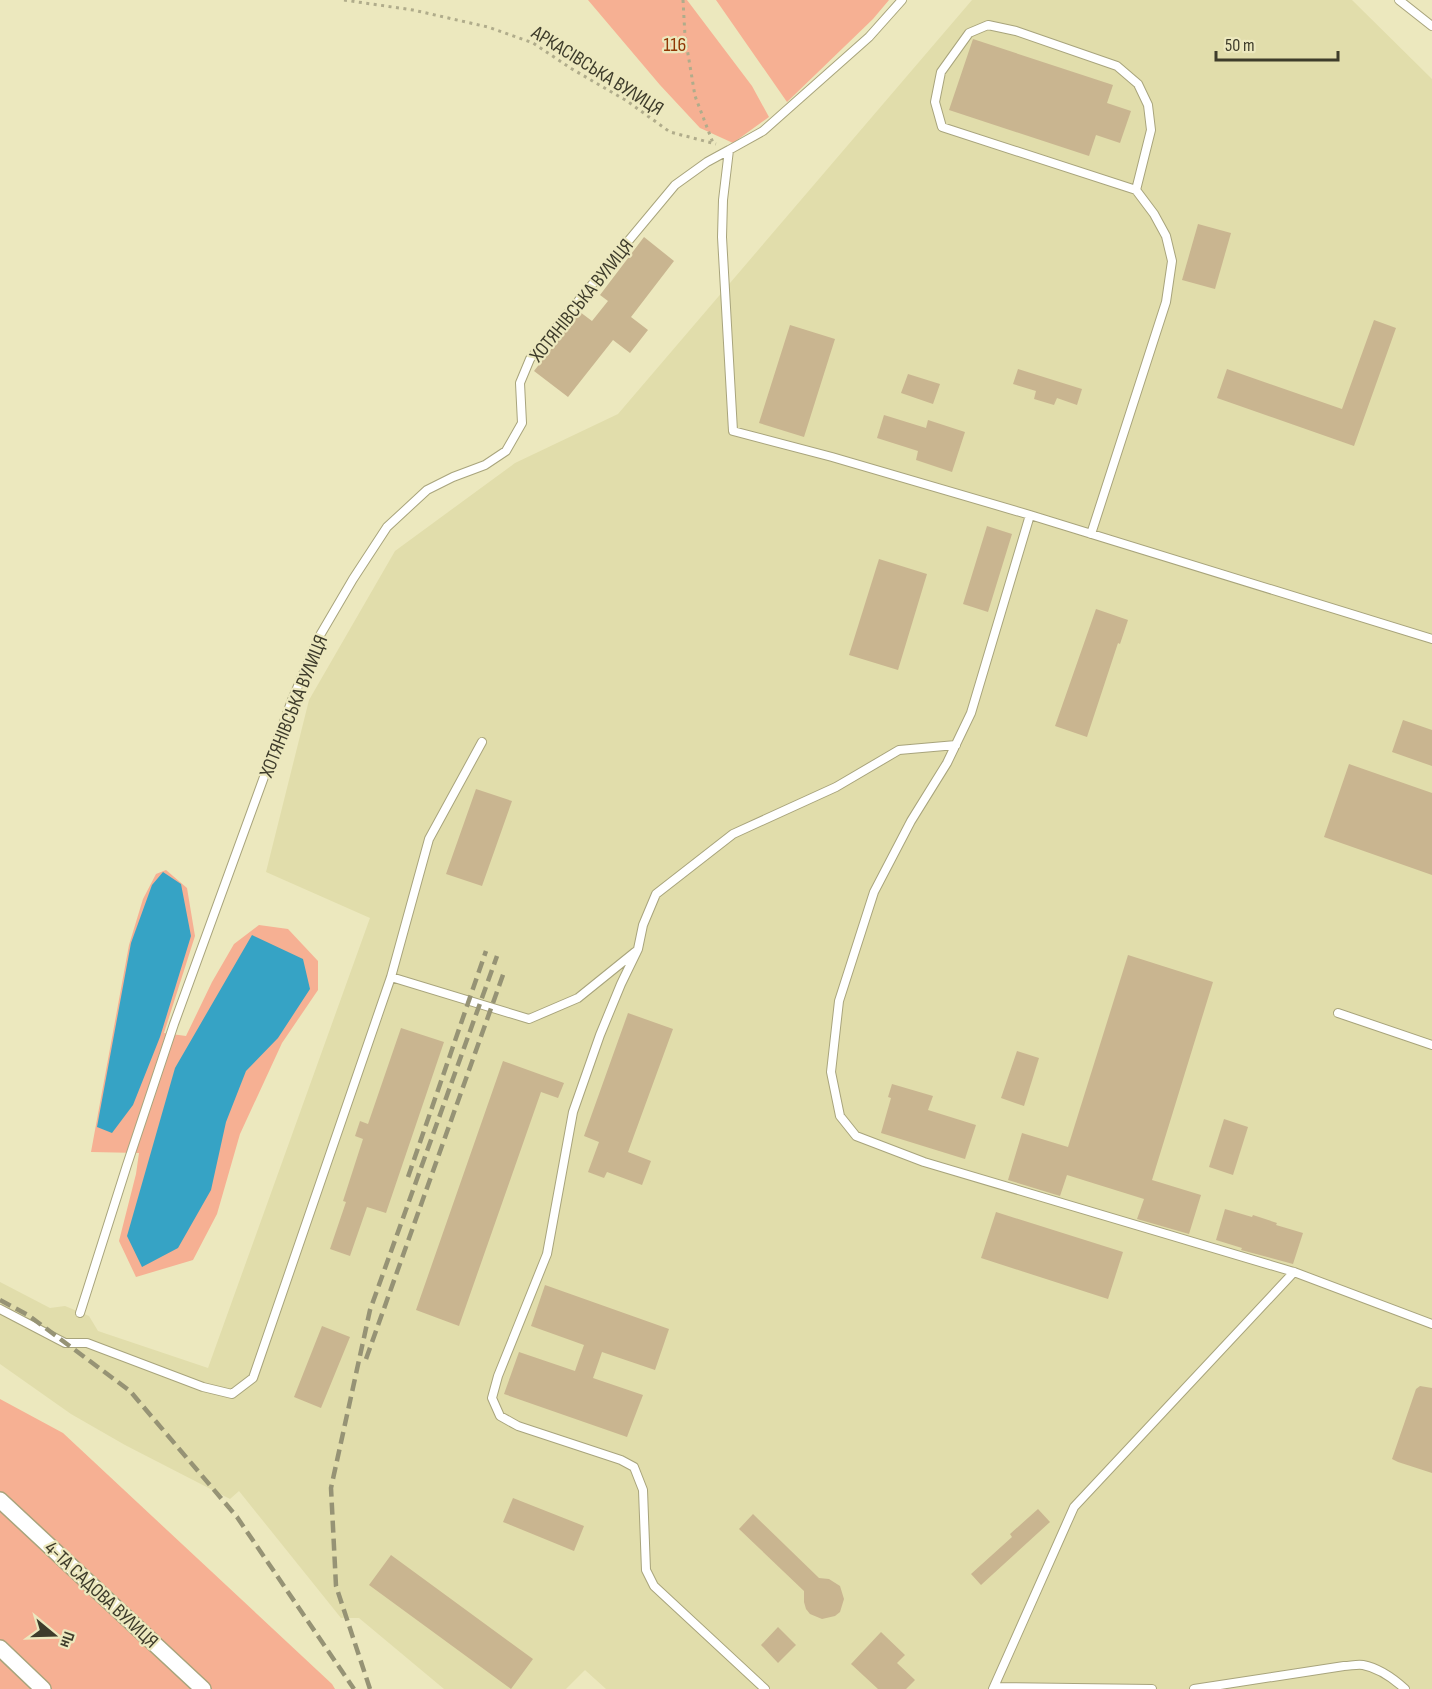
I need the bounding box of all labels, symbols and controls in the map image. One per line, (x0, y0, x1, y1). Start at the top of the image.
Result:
street label: АРКАСІВСЬКА ВУЛИЦЯ (526, 20, 668, 121)
scale bar (1216, 24, 1338, 62)
park label: 116 (664, 33, 686, 57)
text: 50 m (1225, 35, 1255, 56)
street label: ХОТЯНІВСЬКА ВУЛИЦЯ (524, 234, 639, 368)
street label: ХОТЯНІВСЬКА ВУЛИЦЯ (254, 632, 333, 782)
street label: 4-ТА САДОВА ВУЛИЦЯ (40, 1536, 163, 1654)
north arrow (24, 1605, 84, 1665)
text: Пн (55, 1629, 78, 1650)

